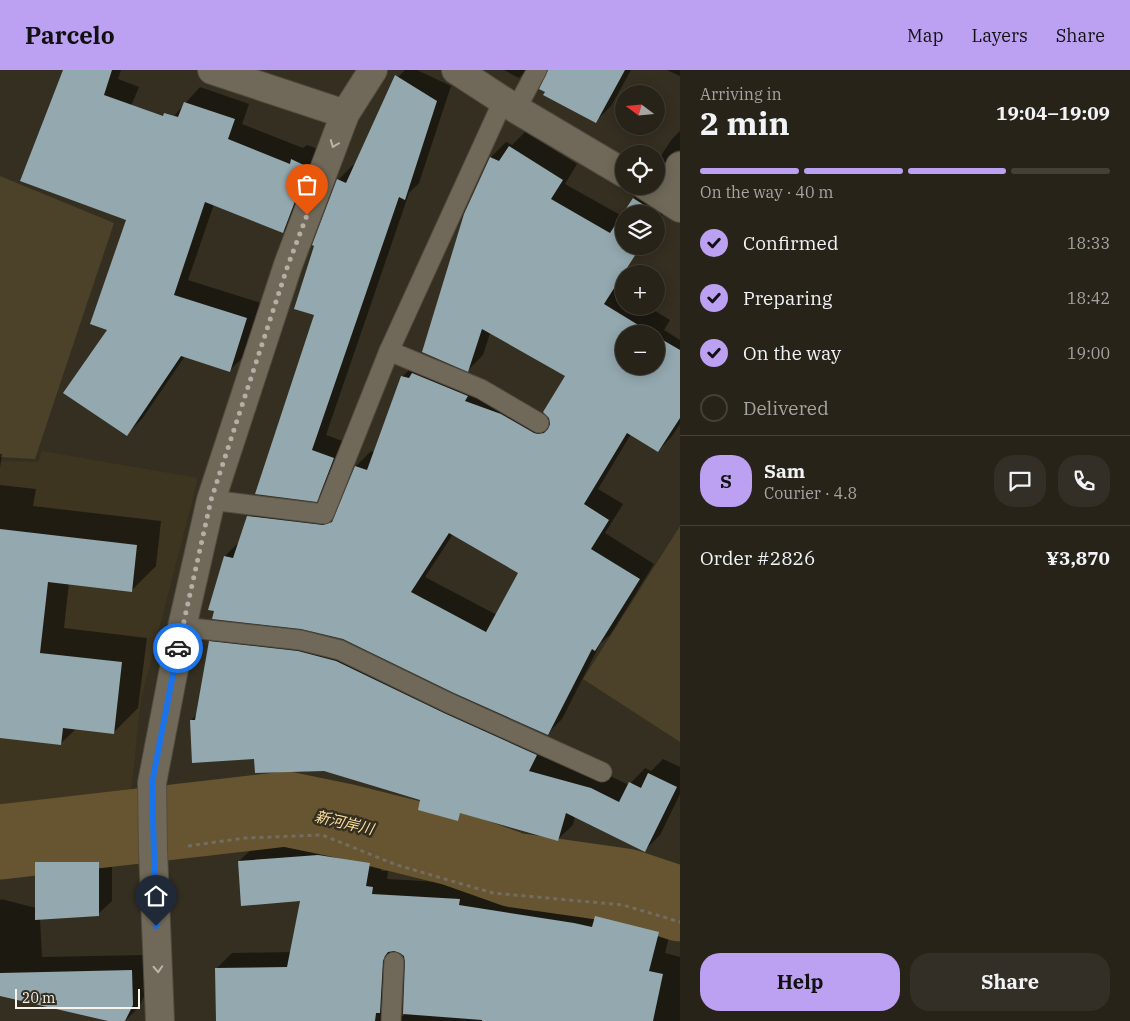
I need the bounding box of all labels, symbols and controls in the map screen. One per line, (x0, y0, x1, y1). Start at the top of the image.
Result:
text: Parcelo (25, 19, 115, 51)
text: Map (907, 24, 944, 47)
text: Layers (972, 24, 1028, 47)
text: Share (1056, 24, 1105, 47)
text: Arriving in (700, 84, 782, 104)
north arrow (615, 85, 665, 135)
map controls (615, 85, 665, 375)
text: 19:04–19:09 (996, 101, 1110, 125)
text: 2 min (700, 102, 790, 144)
one-way arrow (330, 139, 340, 147)
button: locate (615, 145, 665, 195)
pin (286, 164, 328, 215)
icon: bag (293, 171, 321, 199)
text: On the way · 40 m (700, 182, 834, 202)
button: layers (615, 205, 665, 255)
icon: check (700, 229, 728, 257)
text: Confirmed (743, 231, 838, 255)
text: 18:33 (1067, 233, 1110, 253)
button: + (615, 265, 665, 315)
icon: check (700, 284, 728, 312)
text: Preparing (743, 286, 832, 310)
text: 18:42 (1067, 288, 1110, 308)
button: − (615, 325, 665, 375)
icon: check (700, 339, 728, 367)
text: On the way (743, 341, 841, 365)
text: 19:00 (1067, 343, 1110, 363)
text: Delivered (743, 396, 829, 420)
button: chat (994, 455, 1046, 507)
button: phone (1058, 455, 1110, 507)
text: Sam (764, 459, 805, 483)
text: S (720, 469, 732, 493)
text: Courier · 4.8 (764, 483, 857, 503)
text: Order #2826 (700, 546, 815, 570)
text: ¥3,870 (1046, 546, 1110, 570)
courier (153, 623, 203, 673)
icon: car (164, 634, 192, 662)
water label: 新河岸川 (313, 807, 377, 839)
pin (135, 875, 177, 926)
icon: home (142, 882, 170, 910)
button: Help (700, 953, 900, 1011)
button: Share (910, 953, 1110, 1011)
one-way arrow (152, 965, 163, 973)
scale bar (15, 986, 140, 1009)
text: 20 m (22, 989, 55, 1007)

